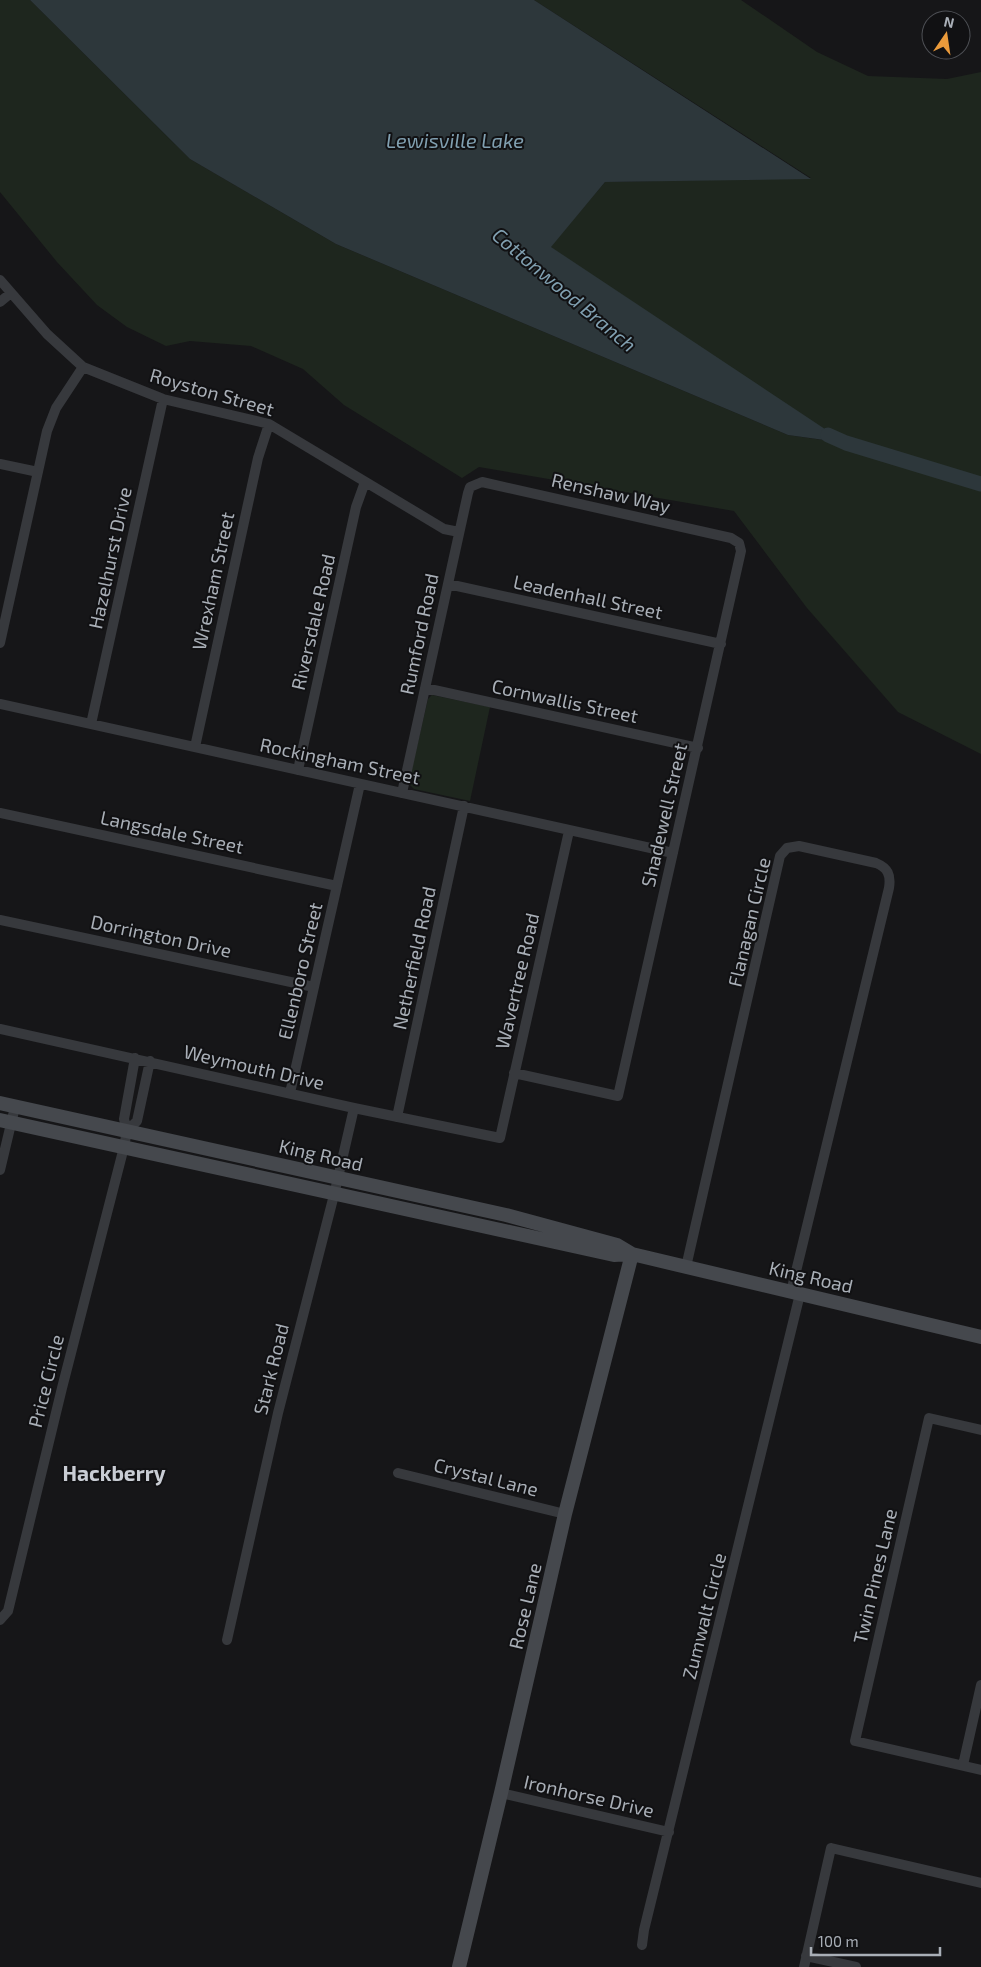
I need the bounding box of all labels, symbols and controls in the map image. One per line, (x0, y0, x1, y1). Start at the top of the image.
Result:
north arrow (921, 10, 971, 60)
text: N (942, 12, 956, 31)
water label: Lewisville Lake (386, 128, 524, 152)
water label: Cottonwood Branch (488, 222, 641, 356)
street label: Royston Street (147, 363, 277, 420)
street label: Renshaw Way (549, 468, 673, 517)
street label: Hazelhurst Drive (83, 485, 136, 631)
street label: Wrexham Street (187, 510, 238, 652)
street label: Riversdale Road (286, 552, 339, 692)
street label: Leadenhall Street (511, 569, 665, 624)
street label: Rumford Road (394, 571, 443, 697)
street label: Cornwallis Street (490, 674, 640, 727)
street label: Rockingham Street (258, 732, 422, 789)
street label: Shadewell Street (636, 741, 691, 889)
street label: Langsdale Street (98, 805, 246, 858)
street label: Flanagan Circle (722, 855, 775, 989)
street label: Netherfield Road (387, 884, 440, 1032)
street label: Ellenboro Street (273, 900, 326, 1042)
street label: Dorrington Drive (89, 909, 234, 962)
street label: Wavertree Road (490, 911, 543, 1051)
street label: Weymouth Drive (181, 1039, 327, 1094)
street label: King Road (277, 1134, 365, 1175)
street label: King Road (767, 1256, 855, 1297)
street label: Stark Road (248, 1321, 293, 1417)
street label: Price Circle (23, 1332, 68, 1430)
street label: Crystal Lane (432, 1452, 541, 1501)
district label: Hackberry (62, 1460, 166, 1486)
street label: Twin Pines Lane (848, 1506, 901, 1646)
street label: Zumwalt Circle (677, 1550, 730, 1681)
street label: Rose Lane (503, 1560, 546, 1651)
street label: Ironhorse Drive (522, 1769, 656, 1822)
scale bar (811, 1924, 940, 1956)
text: 100 m (818, 1932, 859, 1950)

